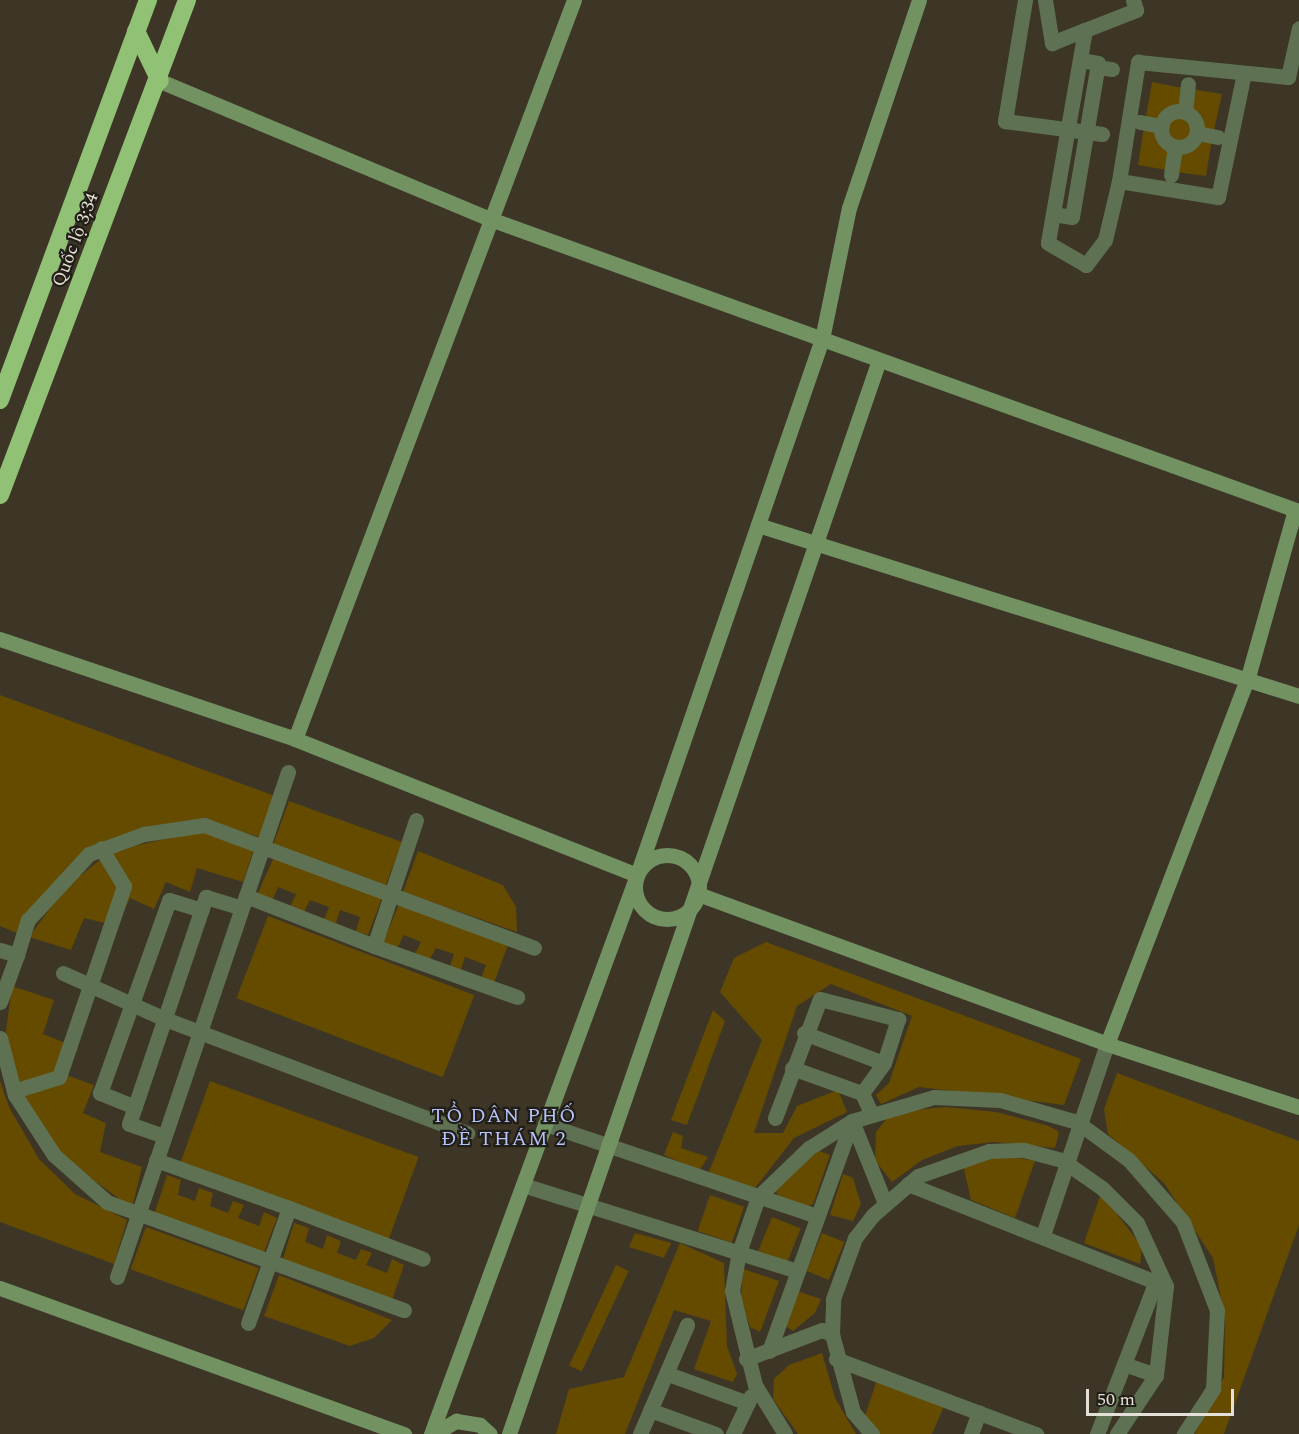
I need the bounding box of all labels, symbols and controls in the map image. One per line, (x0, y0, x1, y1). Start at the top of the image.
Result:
street label: Quốc lộ 3;34 (48, 190, 104, 290)
district label: TỔ DÂN PHỐ ĐỀ THÁM 2 (431, 1105, 577, 1152)
scale bar (1089, 1377, 1238, 1415)
text: 50 m (1097, 1386, 1135, 1413)

